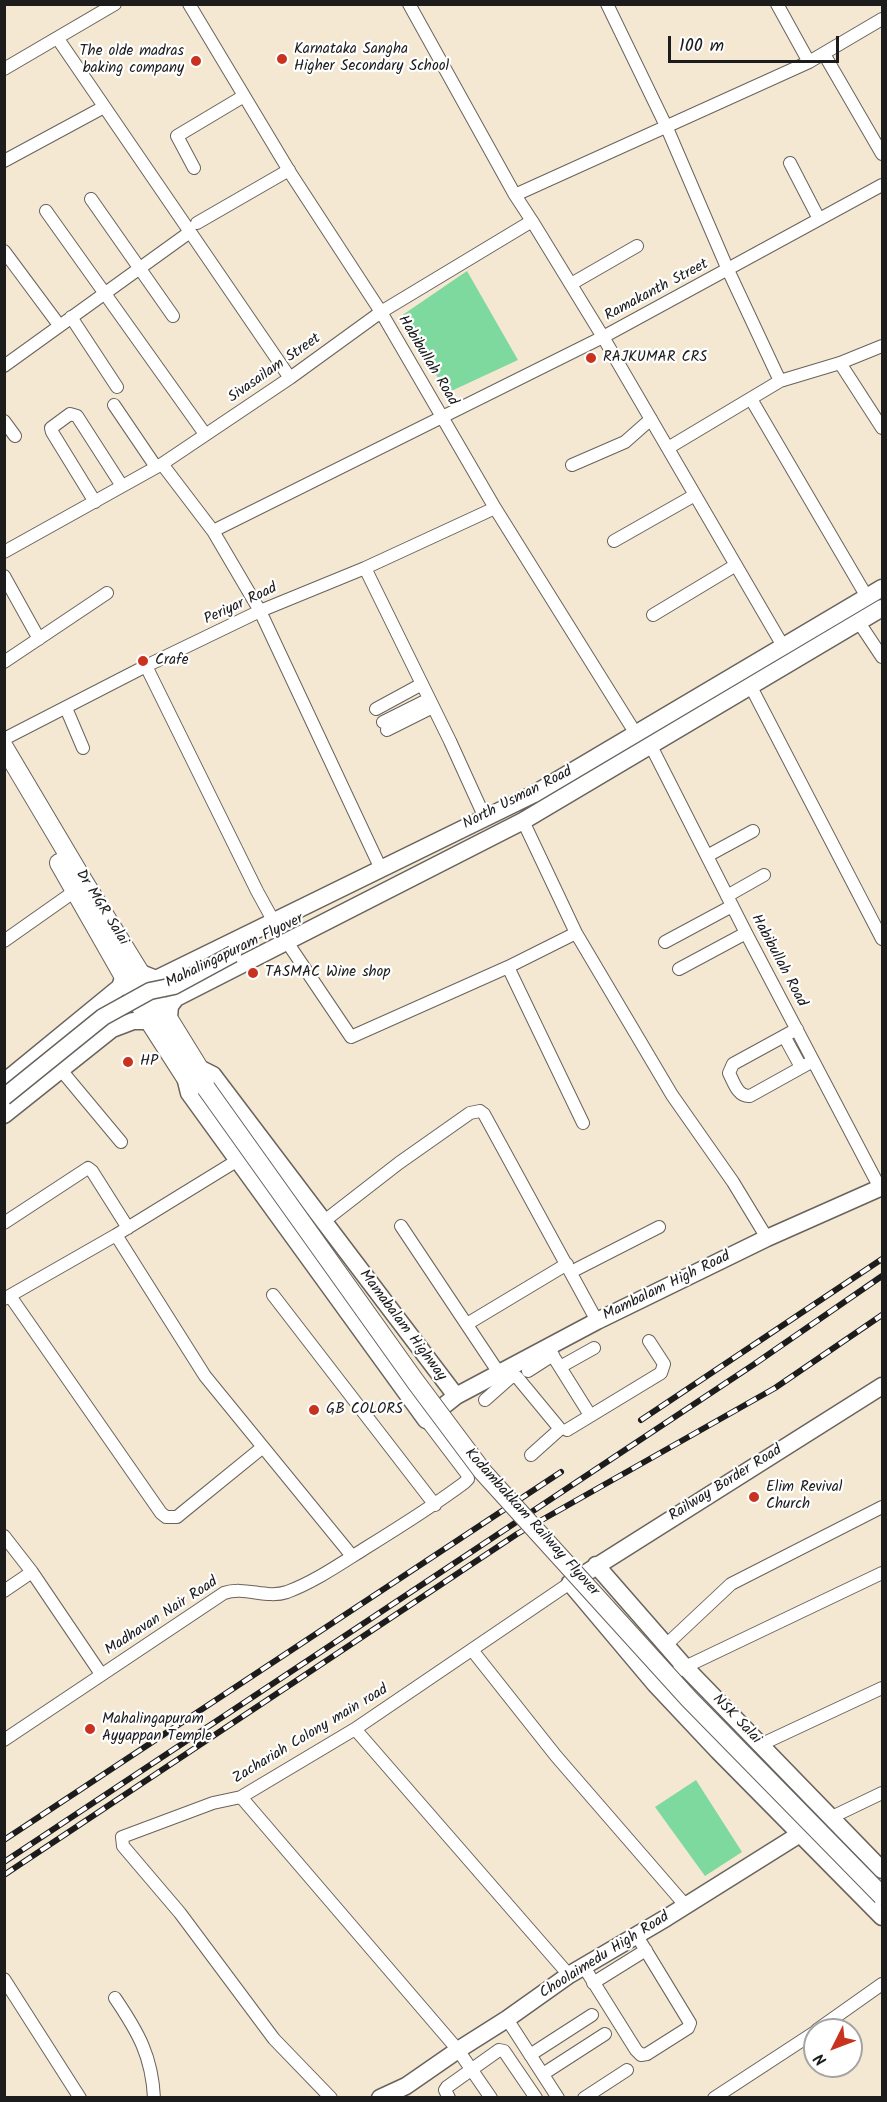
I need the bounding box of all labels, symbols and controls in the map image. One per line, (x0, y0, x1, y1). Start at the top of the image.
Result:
scale bar (671, 24, 842, 62)
text: 100 m (679, 32, 724, 61)
place label: Karnataka Sangha Higher Secondary School (294, 41, 449, 76)
place label: The olde madras baking company (80, 43, 184, 78)
marker: Karnataka Sangha Higher Secondary School (275, 52, 289, 66)
marker: The olde madras baking company (189, 54, 203, 68)
street label: Ramakanth Street (602, 256, 712, 326)
street label: Habibullah Road (393, 313, 461, 409)
street label: Sivasailam Street (225, 330, 325, 408)
place label: RAJKUMAR CRS (603, 349, 707, 367)
marker: RAJKUMAR CRS (584, 351, 598, 365)
street label: Periyar Road (202, 580, 280, 630)
place label: Crafe (155, 652, 188, 670)
marker: Crafe (136, 654, 150, 668)
street label: North Usman Road (460, 764, 576, 834)
street label: Dr MGR Salai (71, 867, 131, 949)
street label: Mahalingapuram Flyover (163, 911, 307, 993)
street label: Habibullah Road (746, 912, 810, 1010)
place label: TASMAC Wine shop (265, 964, 391, 982)
marker: TASMAC Wine shop (246, 966, 260, 980)
place label: HP (140, 1053, 158, 1071)
marker: HP (121, 1055, 135, 1069)
street label: Mambalam High Road (600, 1248, 734, 1326)
street label: Mamabalam Highway (354, 1267, 450, 1385)
place label: GB COLORS (326, 1401, 403, 1419)
marker: GB COLORS (307, 1403, 321, 1417)
street label: Railway Border Road (666, 1442, 786, 1526)
street label: Kodambakkam Railway Flyover (460, 1445, 602, 1601)
place label: Elim Revival Church (766, 1479, 842, 1514)
marker: Elim Revival Church (747, 1490, 761, 1504)
street label: Madhavan Nair Road (102, 1574, 222, 1660)
street label: Zachariah Colony main road (230, 1681, 392, 1789)
street label: NSK Salai (708, 1691, 764, 1749)
place label: Mahalingapuram Ayyappan Temple (102, 1711, 212, 1746)
marker: Mahalingapuram Ayyappan Temple (83, 1722, 97, 1736)
street label: Choolaimedu High Road (537, 1909, 673, 2003)
north arrow (803, 2018, 863, 2078)
text: N (808, 2047, 833, 2071)

